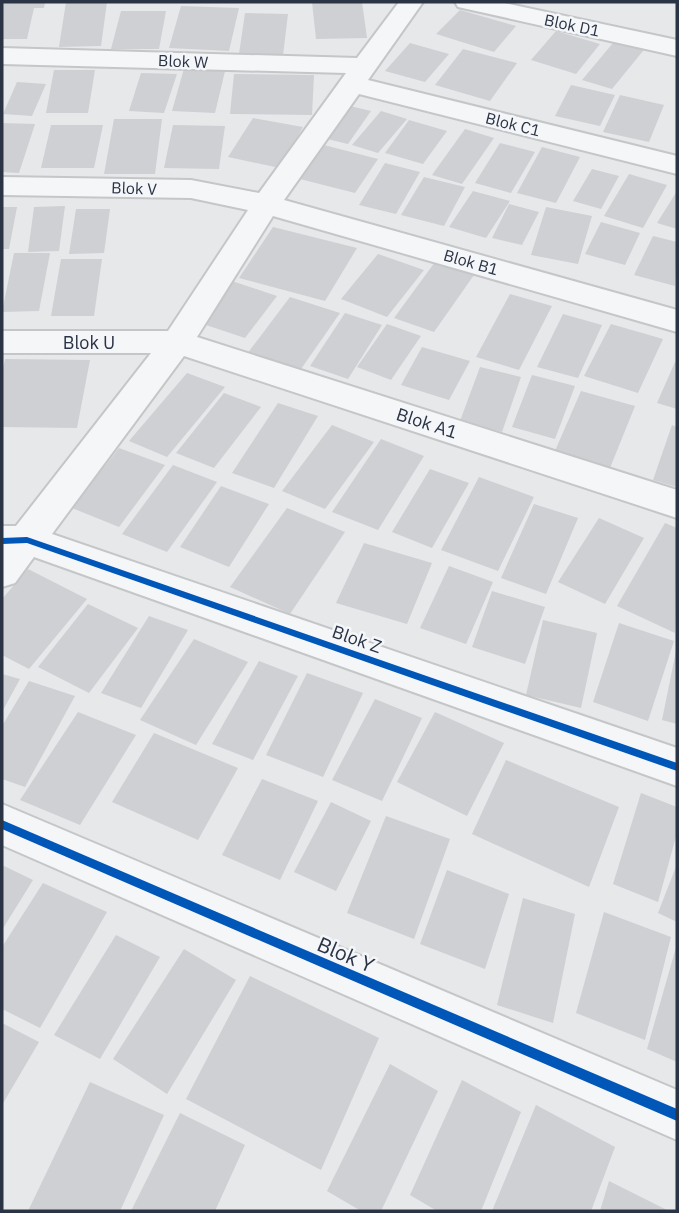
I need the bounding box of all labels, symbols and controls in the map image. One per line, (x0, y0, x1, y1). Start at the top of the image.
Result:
street label: Blok D1 (542, 9, 602, 41)
street label: Blok W (158, 50, 208, 72)
street label: Blok C1 (484, 108, 542, 140)
street label: Blok V (111, 177, 157, 199)
street label: Blok B1 (441, 245, 501, 279)
street label: Blok U (63, 331, 115, 354)
street label: Blok A1 (394, 402, 460, 444)
street label: Blok Z (329, 620, 385, 658)
street label: Blok Y (313, 929, 379, 979)

